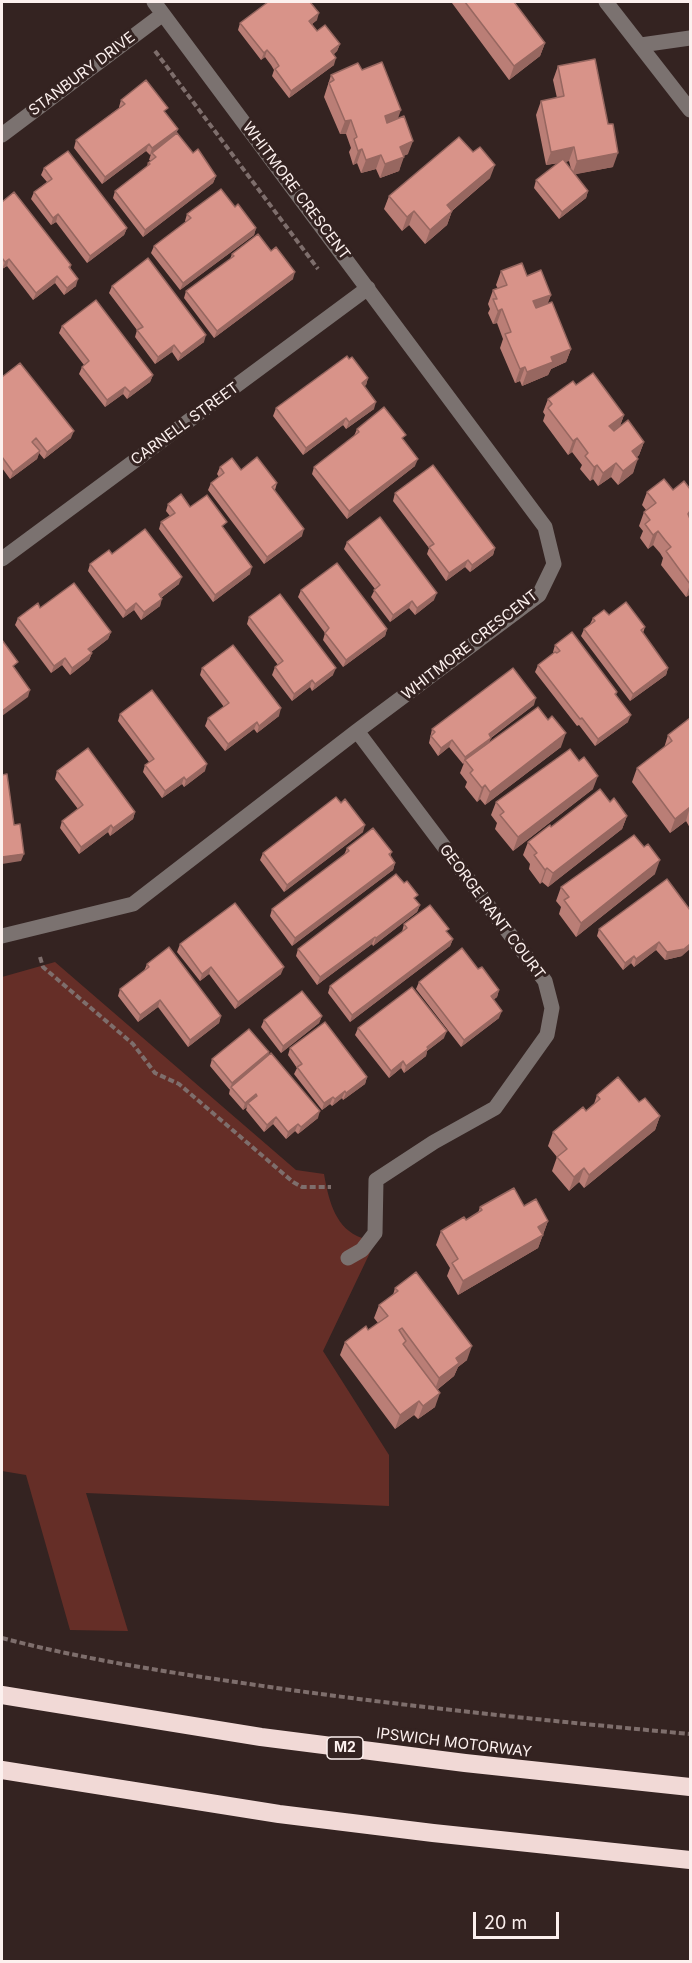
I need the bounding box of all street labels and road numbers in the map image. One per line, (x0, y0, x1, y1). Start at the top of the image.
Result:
street label: STANBURY DRIVE (25, 28, 139, 120)
street label: WHITMORE CRESCENT (238, 119, 354, 263)
street label: CARNELL STREET (128, 379, 242, 469)
street label: WHITMORE CRESCENT (398, 586, 542, 704)
street label: GEORGE RANT COURT (435, 841, 549, 983)
street label: IPSWICH MOTORWAY (375, 1725, 533, 1761)
road number: M2 (327, 1737, 363, 1759)

